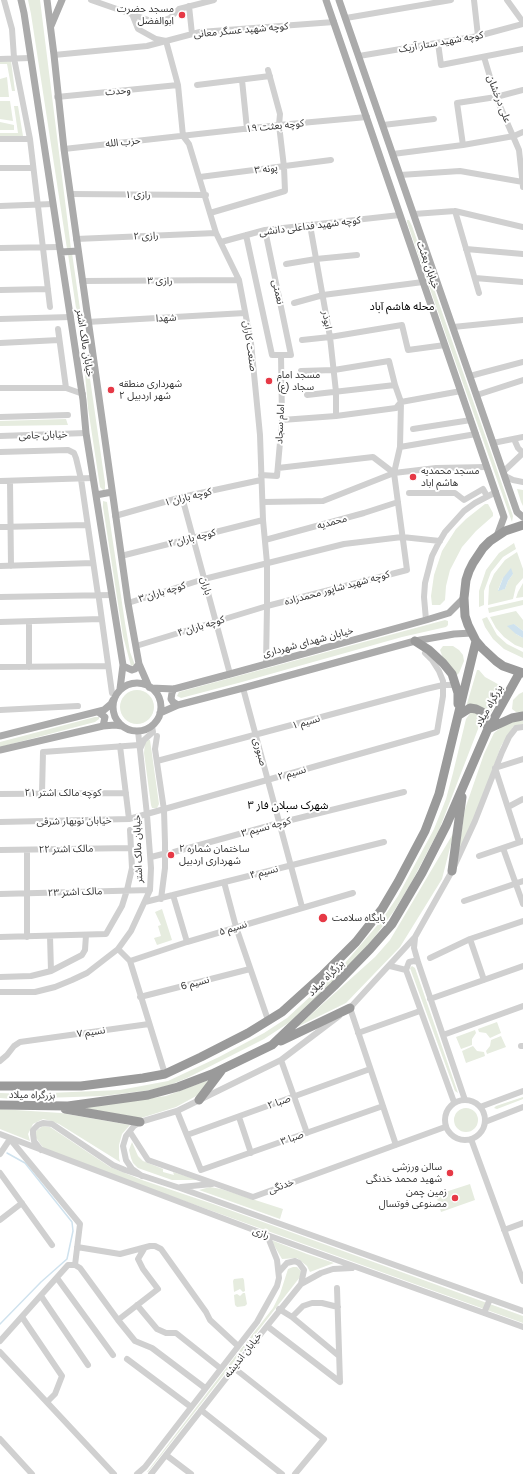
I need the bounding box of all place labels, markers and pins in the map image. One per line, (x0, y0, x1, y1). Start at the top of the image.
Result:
place label: مسجد حضرت ابوالفضل (117, 3, 174, 26)
marker: مسجد حضرت ابوالفضل (177, 10, 187, 20)
place label: مسجد امام سجاد (ع) (277, 369, 320, 392)
marker: مسجد امام سجاد (ع) (264, 376, 274, 386)
place label: شهرداری منطقه ۲ شهر اردبیل (119, 378, 182, 402)
marker: شهرداری منطقه ۲ شهر اردبیل (106, 385, 116, 395)
place label: مسجد محمدیه هاشم اباد (421, 465, 480, 488)
marker: مسجد محمدیه هاشم اباد (408, 472, 418, 482)
place label: ساختمان شماره ۲ شهرداری اردبیل (179, 843, 249, 866)
marker: ساختمان شماره ۲ شهرداری اردبیل (166, 850, 176, 860)
marker: پایگاه سلامت (317, 912, 329, 924)
place label: پایگاه سلامت (332, 912, 385, 924)
place label: سالن ورزشی شهید محمد خدنگی (366, 1161, 442, 1184)
marker: سالن ورزشی شهید محمد خدنگی (445, 1168, 455, 1178)
place label: زمین چمن مصنوعی فوتسال (379, 1186, 447, 1210)
marker: زمین چمن مصنوعی فوتسال (450, 1193, 460, 1203)

